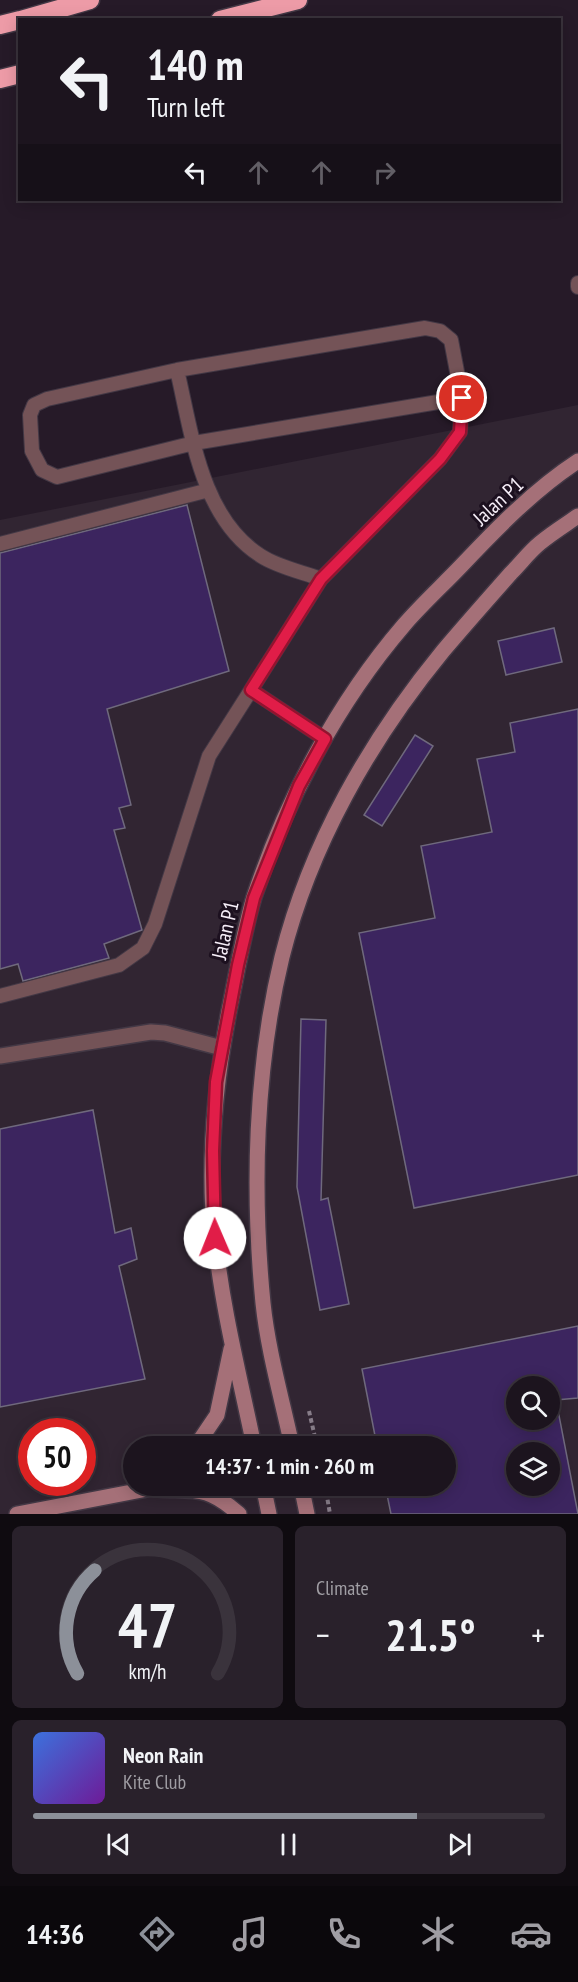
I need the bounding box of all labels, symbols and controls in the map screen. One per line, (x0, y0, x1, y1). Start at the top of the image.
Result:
text: 140 m (147, 37, 244, 92)
icon: left (48, 42, 126, 120)
text: Turn left (147, 90, 225, 124)
icon: left (179, 156, 212, 189)
icon: ahead (242, 156, 275, 189)
icon: ahead (305, 156, 338, 189)
icon: right (368, 156, 401, 189)
pin (436, 372, 487, 423)
icon: arrive (445, 381, 478, 414)
street label: Jalan P1 (466, 471, 529, 532)
street label: Jalan P1 (205, 898, 245, 963)
position arrow (183, 1206, 247, 1270)
map controls (506, 1376, 560, 1496)
button: search (506, 1376, 560, 1430)
speed limit sign: 50 (18, 1418, 96, 1496)
button: layers (506, 1442, 560, 1496)
text: 14:37 · 1 min · 260 m (205, 1452, 374, 1480)
text: Climate (316, 1575, 369, 1601)
text: 47 (118, 1584, 177, 1665)
text: 21.5° (385, 1605, 476, 1663)
text: − (316, 1613, 330, 1656)
text: + (531, 1613, 545, 1656)
text: km/h (128, 1657, 167, 1685)
text: Neon Rain (123, 1741, 203, 1769)
text: Kite Club (123, 1769, 186, 1795)
icon: previous (102, 1828, 135, 1861)
icon: pause (272, 1828, 305, 1861)
icon: next (443, 1828, 476, 1861)
icon: directions (136, 1913, 178, 1955)
icon: music (229, 1913, 271, 1955)
icon: phone (323, 1913, 365, 1955)
icon: climate (417, 1913, 459, 1955)
icon: car (510, 1913, 552, 1955)
text: 14:36 (26, 1917, 84, 1951)

